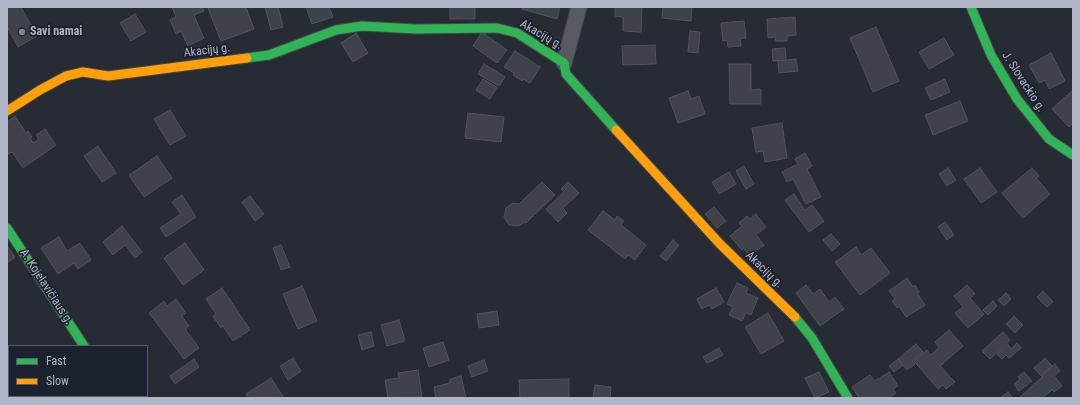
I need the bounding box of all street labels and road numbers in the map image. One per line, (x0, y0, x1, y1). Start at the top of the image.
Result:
street label: Akacijų g. (517, 17, 565, 53)
street label: Akacijų g. (183, 41, 231, 61)
street label: J. Slovackio g. (998, 49, 1048, 115)
street label: A. Kojelavičiaus g. (16, 247, 76, 327)
street label: Akacijų g. (742, 249, 786, 291)

